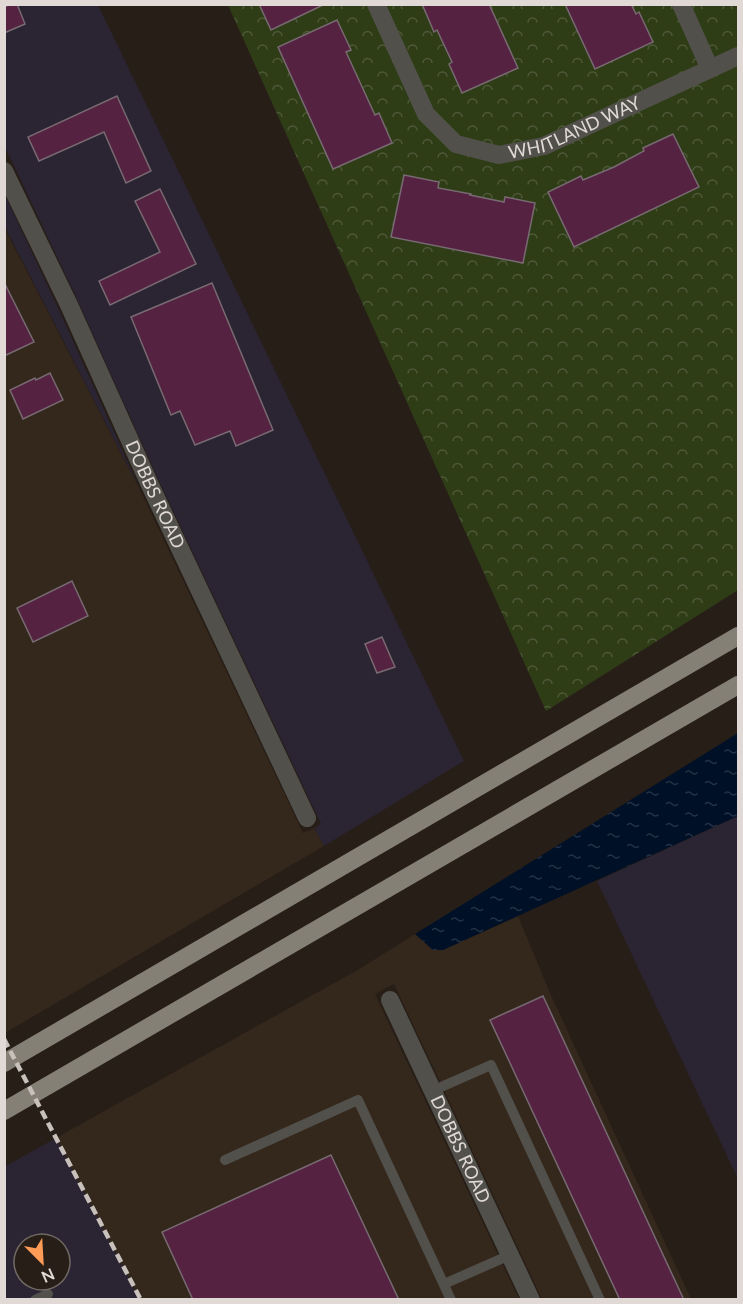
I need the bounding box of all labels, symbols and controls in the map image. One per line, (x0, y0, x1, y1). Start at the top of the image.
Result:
street label: WHITLAND WAY (506, 91, 644, 163)
street label: DOBBS ROAD (121, 437, 190, 552)
street label: DOBBS ROAD (426, 1091, 496, 1206)
north arrow (12, 1232, 72, 1292)
text: N (39, 1265, 58, 1287)

